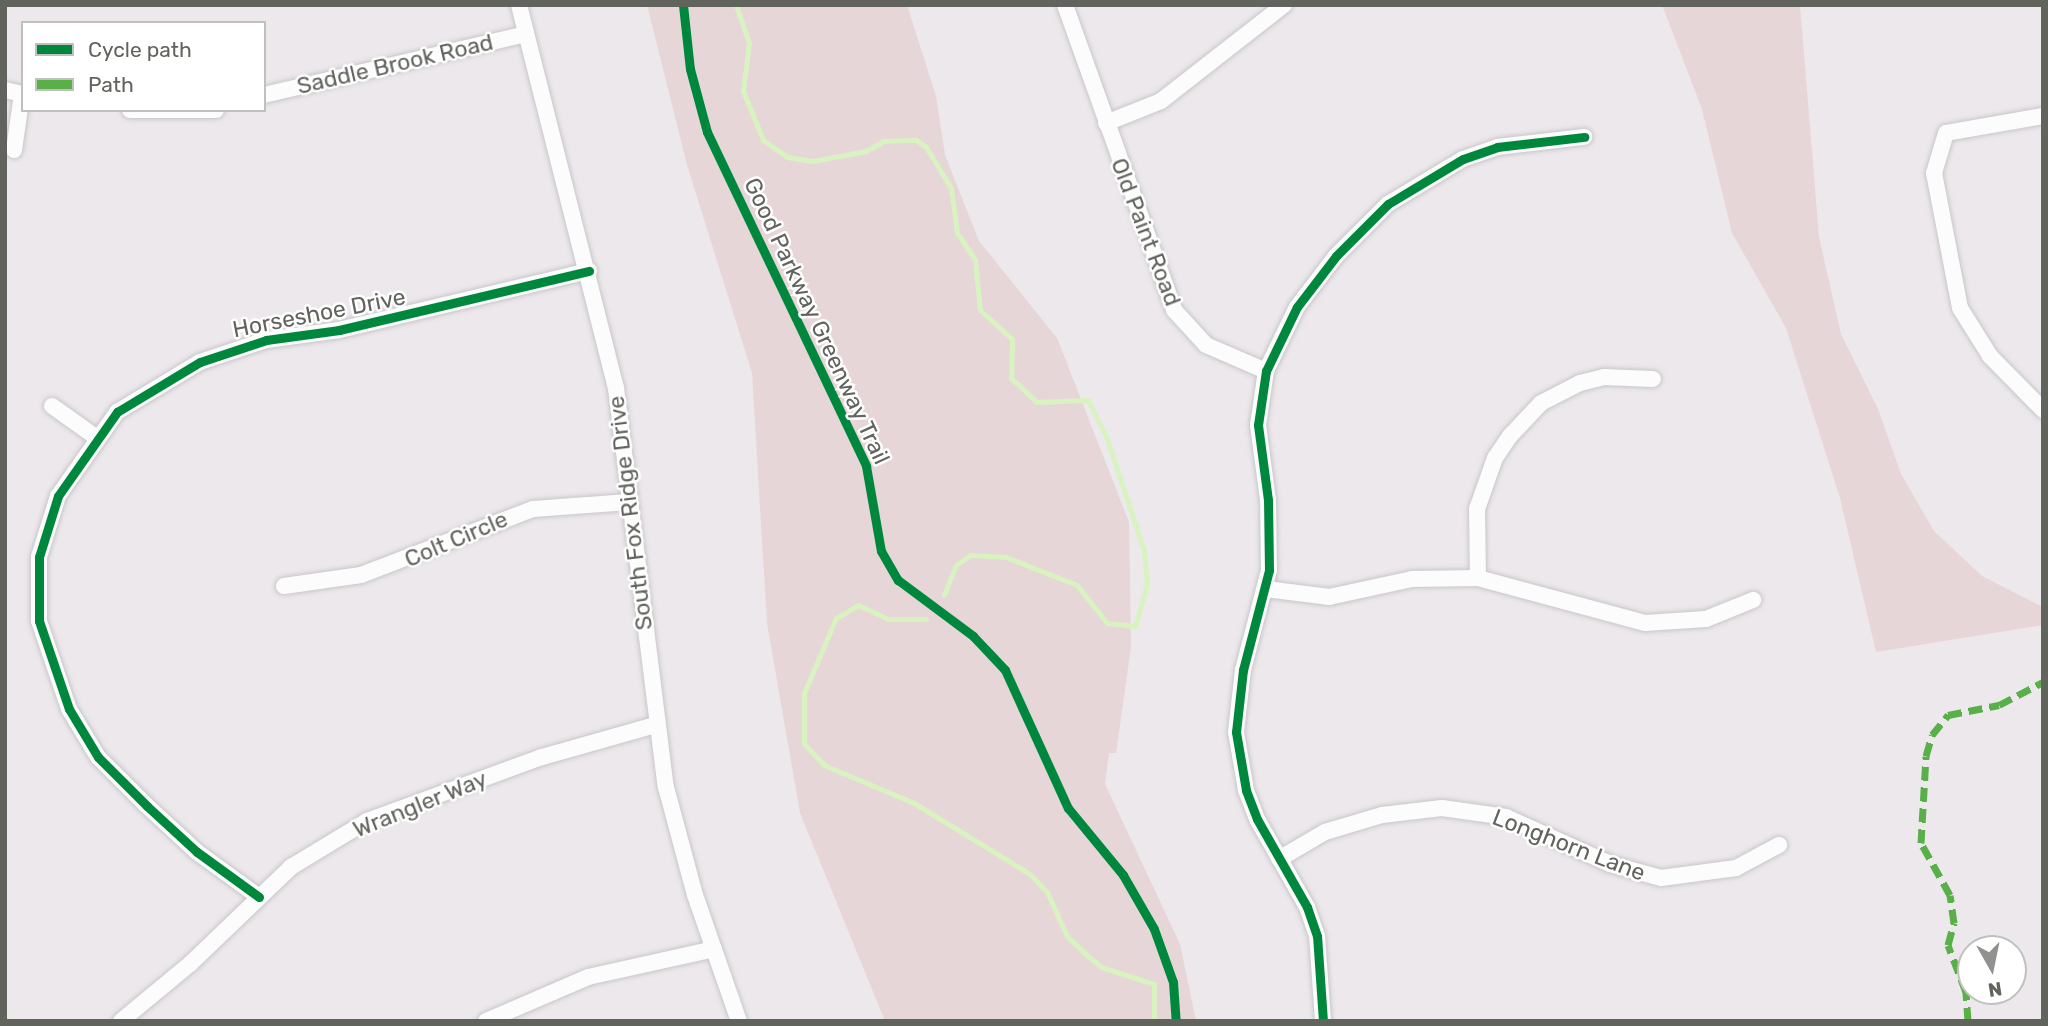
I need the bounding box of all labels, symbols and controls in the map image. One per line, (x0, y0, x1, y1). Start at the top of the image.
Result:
legend (21, 21, 266, 112)
street label: Saddle Brook Road (294, 28, 496, 100)
text: Cycle path (88, 37, 192, 62)
text: Path (88, 72, 134, 97)
street label: Old Paint Road (1105, 154, 1187, 310)
street label: Good Parkway Greenway Trail (738, 173, 896, 469)
street label: Horseshoe Drive (230, 283, 408, 343)
street label: South Fox Ridge Drive (602, 394, 658, 632)
street label: Colt Circle (400, 505, 512, 573)
street label: Wrangler Way (349, 764, 491, 844)
street label: Longhorn Lane (1489, 803, 1649, 887)
north arrow (1957, 935, 2027, 1005)
text: N (1987, 977, 2004, 1002)

